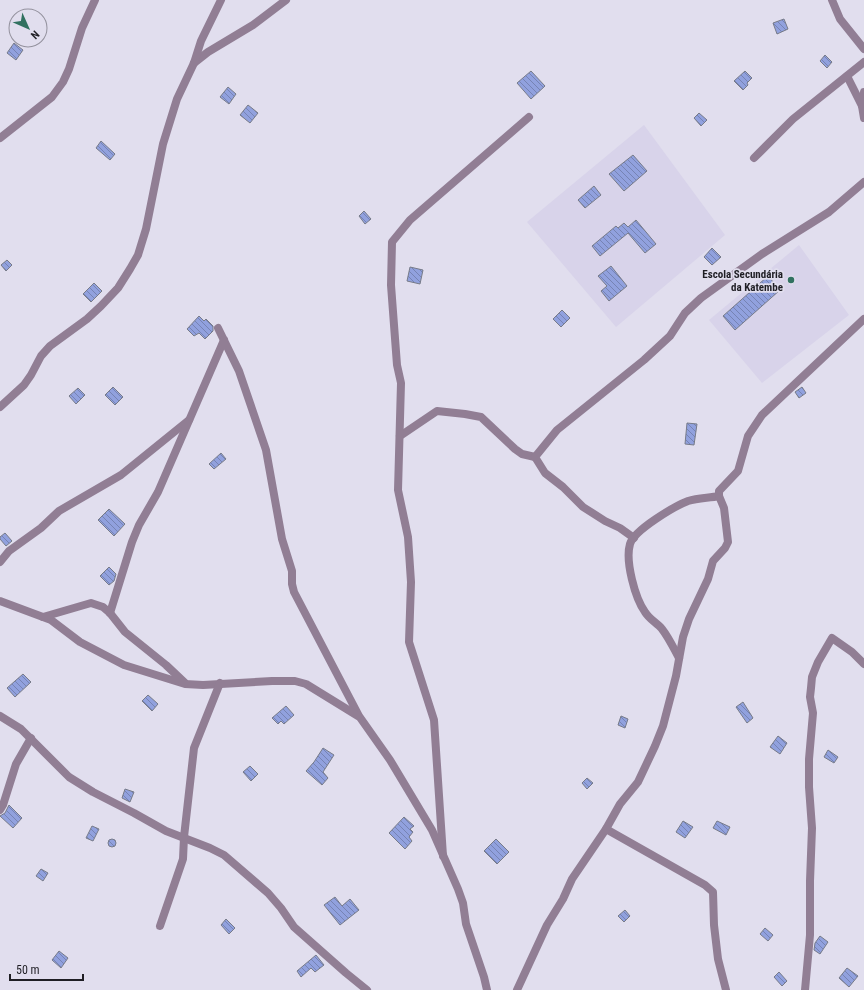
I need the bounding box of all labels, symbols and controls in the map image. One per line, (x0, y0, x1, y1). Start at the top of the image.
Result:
north arrow (8, 8, 48, 48)
text: N (28, 28, 42, 42)
place label: Escola Secundária da Katembe (702, 268, 783, 294)
marker: Escola Secundária da Katembe (786, 275, 796, 285)
scale bar (10, 956, 83, 982)
text: 50 m (16, 963, 40, 977)

